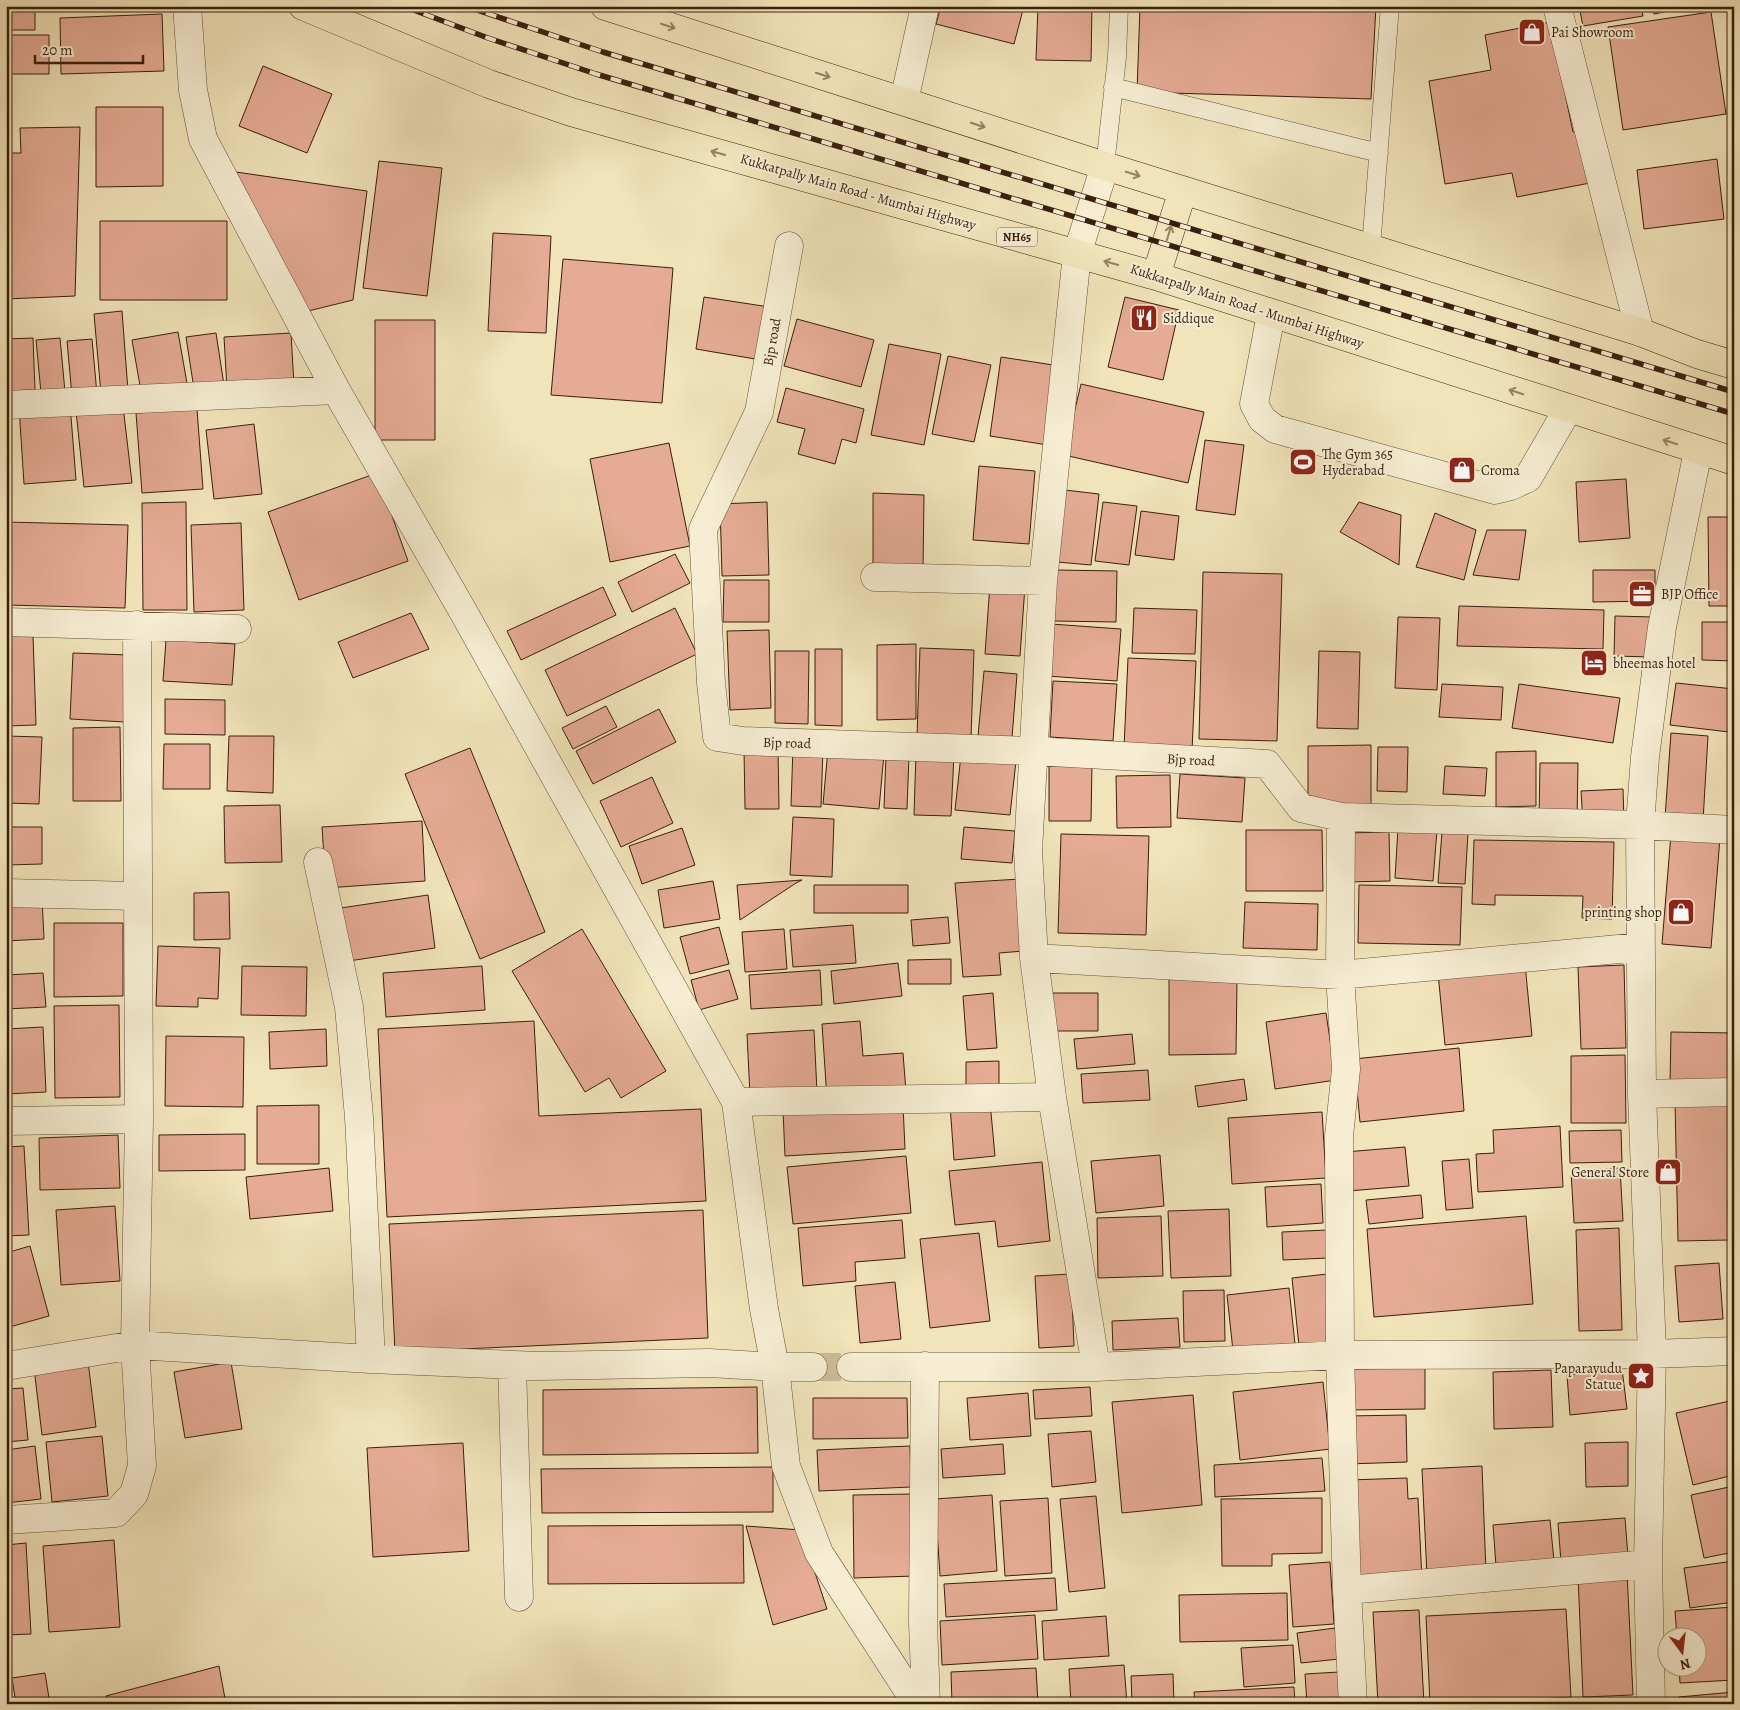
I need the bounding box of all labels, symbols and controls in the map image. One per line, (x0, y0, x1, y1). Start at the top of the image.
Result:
shop icon: Pai Showroom (1517, 17, 1547, 47)
one-way arrow (660, 22, 676, 32)
place label: Pai Showroom (1551, 23, 1634, 42)
scale bar (35, 32, 142, 64)
text: 20 m (42, 40, 73, 60)
one-way arrow (815, 71, 831, 81)
one-way arrow (970, 120, 986, 130)
one-way arrow (711, 148, 727, 157)
street label: Kukkatpally Main Road - Mumbai Highway (738, 149, 979, 235)
one-way arrow (1124, 170, 1140, 180)
one-way arrow (1165, 226, 1175, 242)
road number: NH65 (997, 228, 1037, 246)
one-way arrow (1103, 258, 1119, 268)
street label: Kukkatpally Main Road - Mumbai Highway (1128, 259, 1367, 353)
restaurant icon: Siddique (1129, 303, 1159, 333)
place label: Siddique (1163, 309, 1214, 328)
street label: Bjp road (758, 316, 786, 367)
one-way arrow (1508, 387, 1524, 396)
one-way arrow (1663, 437, 1679, 446)
place label: The Gym 365 Hyderabad (1322, 445, 1393, 480)
sports icon: The Gym 365 Hyderabad (1288, 447, 1318, 477)
shop icon: Croma (1447, 455, 1477, 485)
place label: Croma (1481, 461, 1520, 480)
office icon: BJP Office (1627, 579, 1657, 609)
place label: BJP Office (1661, 585, 1718, 604)
hotel icon: bheemas hotel (1579, 648, 1609, 678)
place label: bheemas hotel (1613, 654, 1696, 673)
street label: Bjp road (763, 733, 812, 753)
street label: Bjp road (1166, 749, 1216, 771)
shop icon: printing shop (1666, 897, 1696, 927)
place label: printing shop (1584, 903, 1662, 922)
shop icon: General Store (1653, 1157, 1683, 1187)
place label: General Store (1571, 1163, 1649, 1182)
place label: Paparayudu Statue (1554, 1359, 1622, 1394)
place icon: Paparayudu Statue (1626, 1361, 1656, 1391)
north arrow (1658, 1628, 1708, 1678)
text: N (1678, 1654, 1693, 1675)

